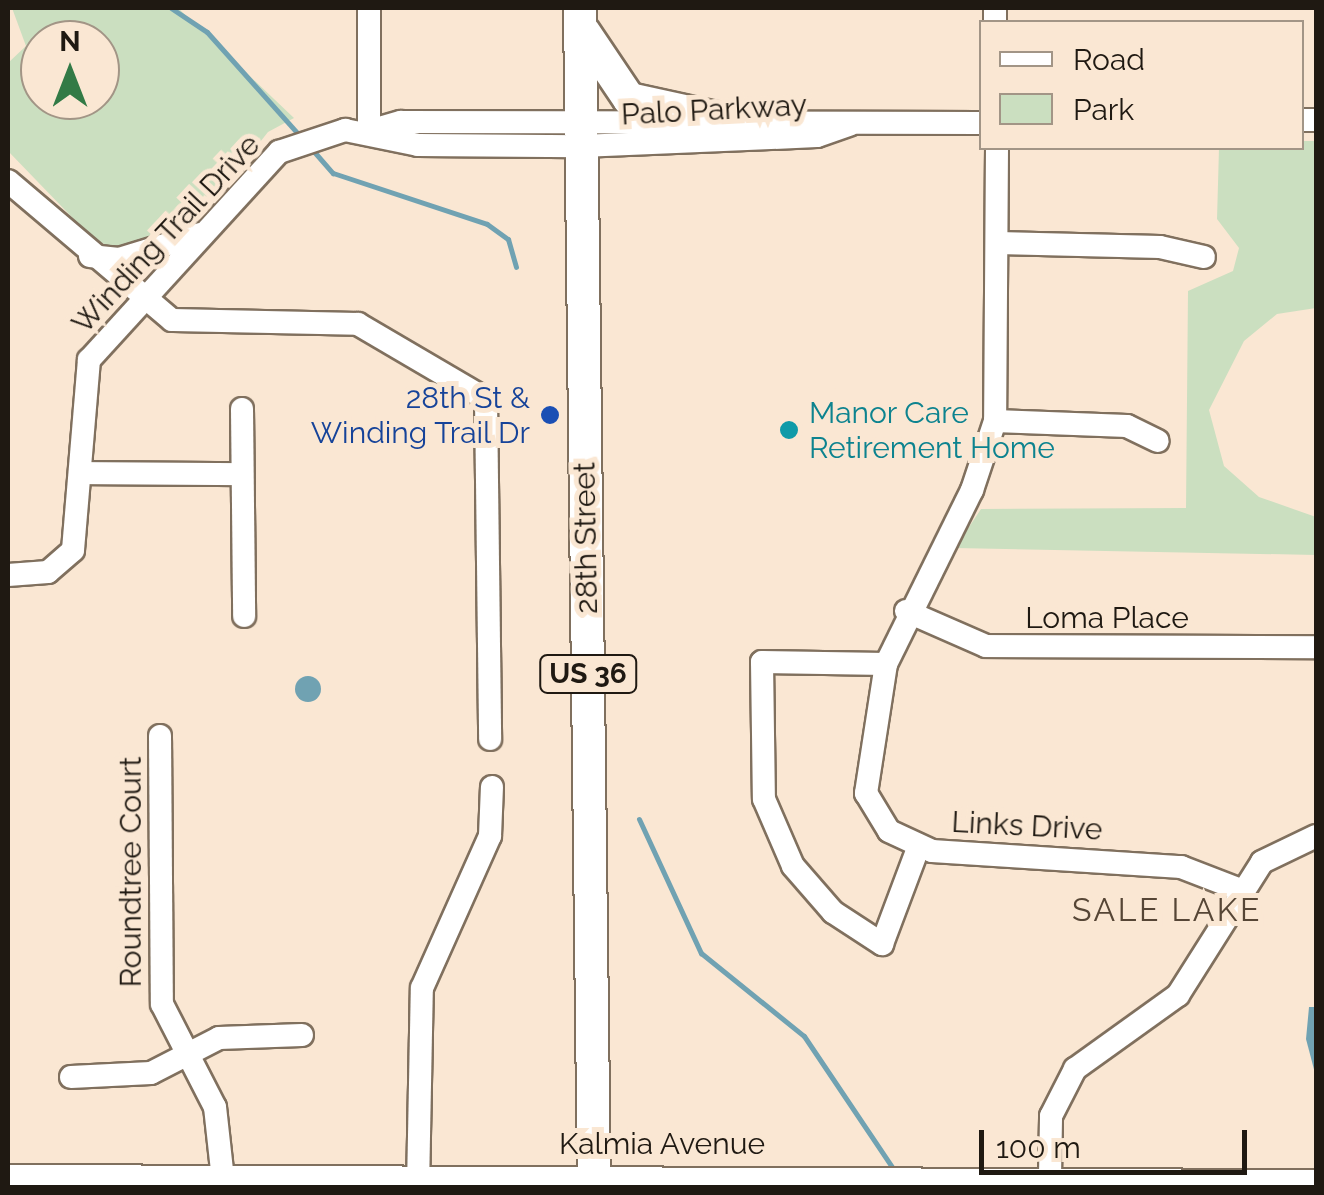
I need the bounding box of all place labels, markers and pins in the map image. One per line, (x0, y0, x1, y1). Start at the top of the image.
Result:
place label: 28th St & Winding Trail Dr (309, 380, 530, 450)
place label: Manor Care Retirement Home (809, 395, 1055, 466)
marker: 28th St & Winding Trail Dr (539, 404, 561, 426)
marker: Manor Care Retirement Home (778, 419, 800, 441)

